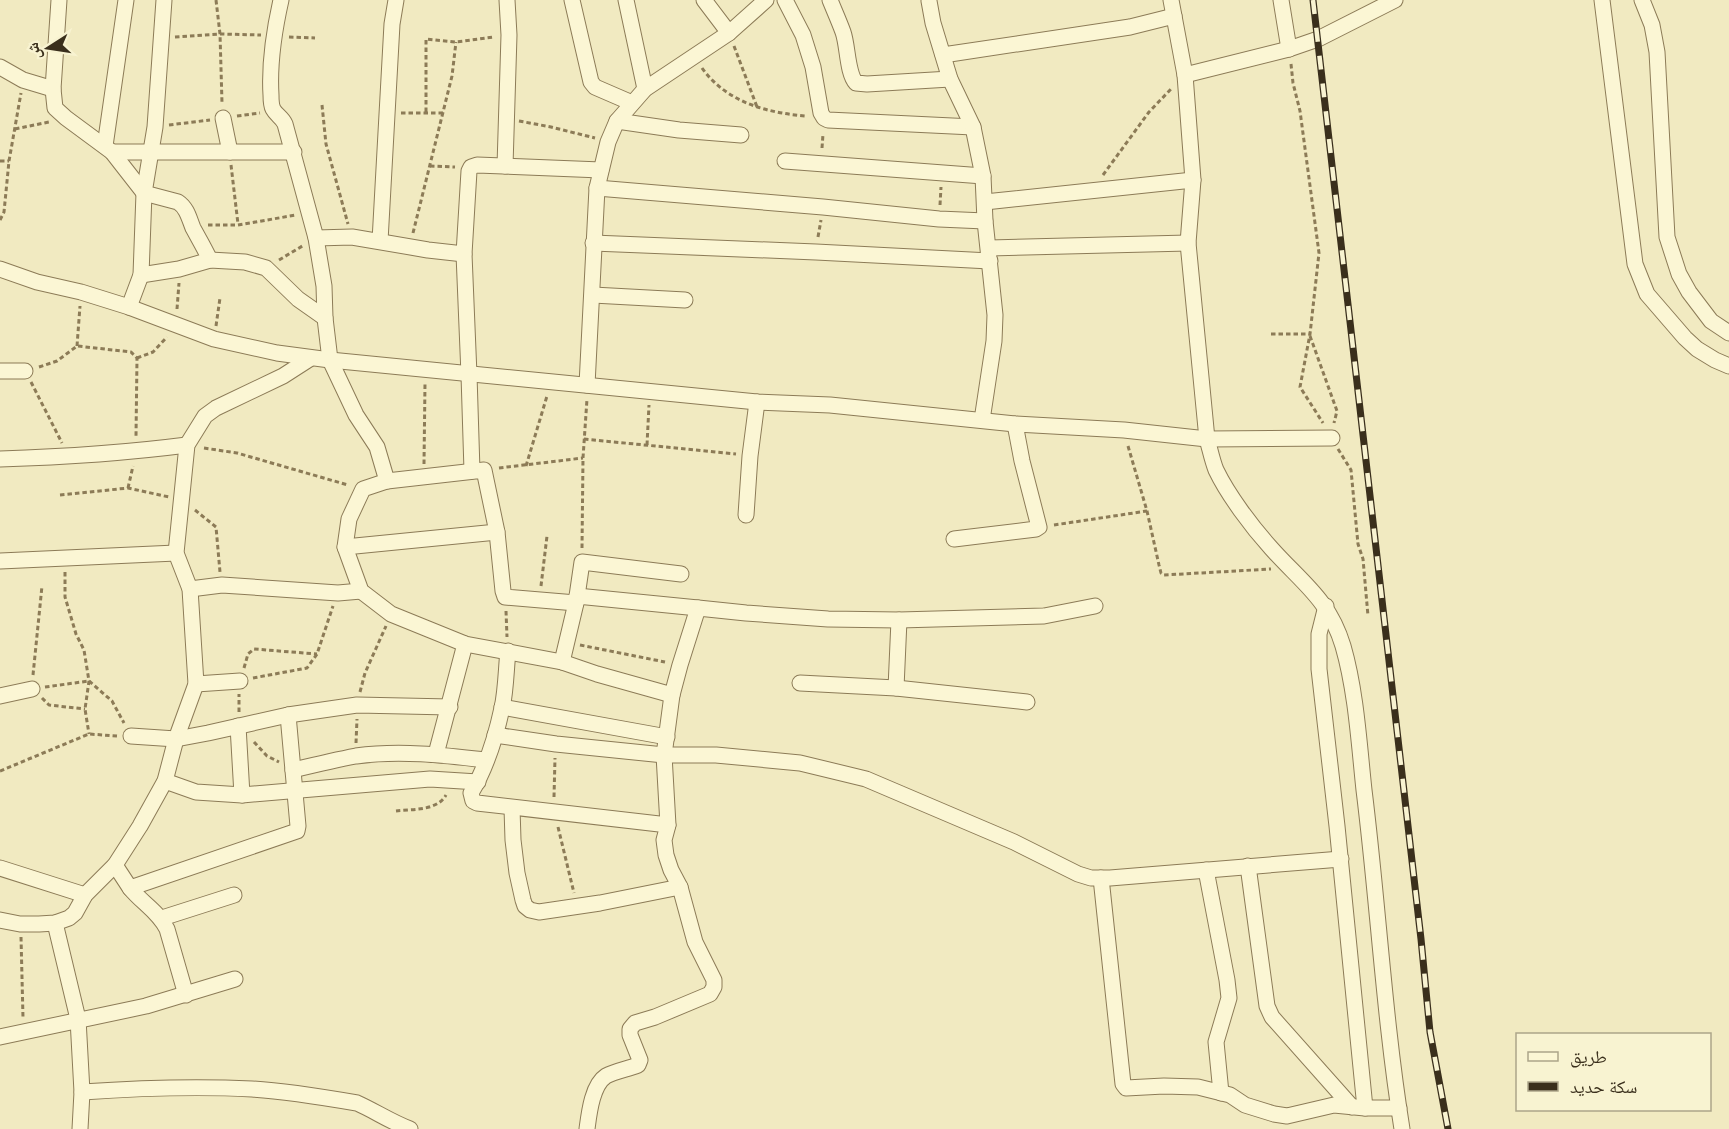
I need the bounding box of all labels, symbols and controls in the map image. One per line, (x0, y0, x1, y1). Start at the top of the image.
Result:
north arrow (18, 18, 78, 78)
text: ش (21, 41, 45, 62)
legend (1516, 1033, 1711, 1111)
text: طريق (1570, 1044, 1607, 1068)
text: سكة حديد (1570, 1074, 1637, 1098)

